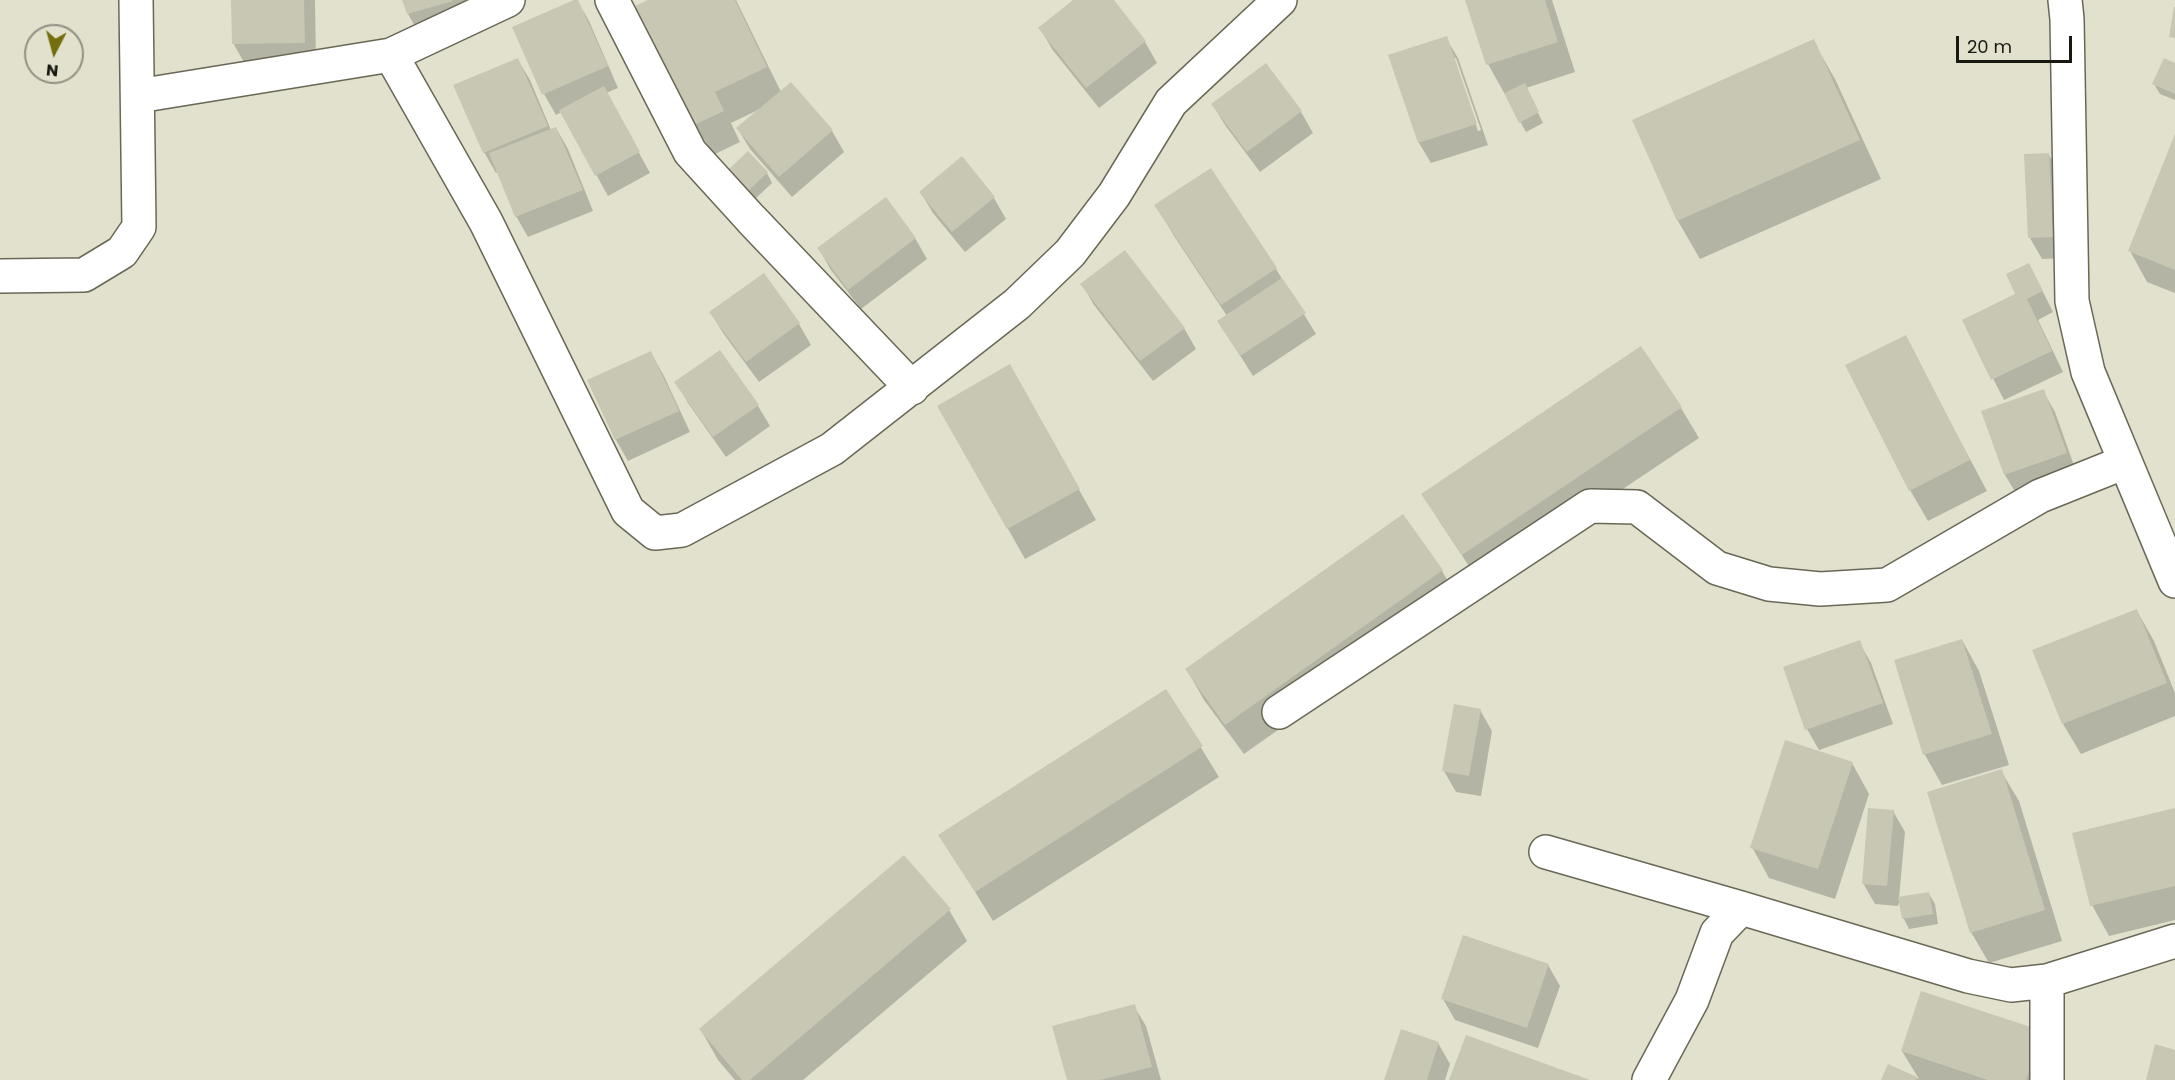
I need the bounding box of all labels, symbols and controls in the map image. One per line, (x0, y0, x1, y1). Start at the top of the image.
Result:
north arrow (24, 24, 84, 84)
scale bar (1959, 24, 2074, 62)
text: 20 m (1967, 34, 2012, 59)
text: N (45, 58, 59, 82)

